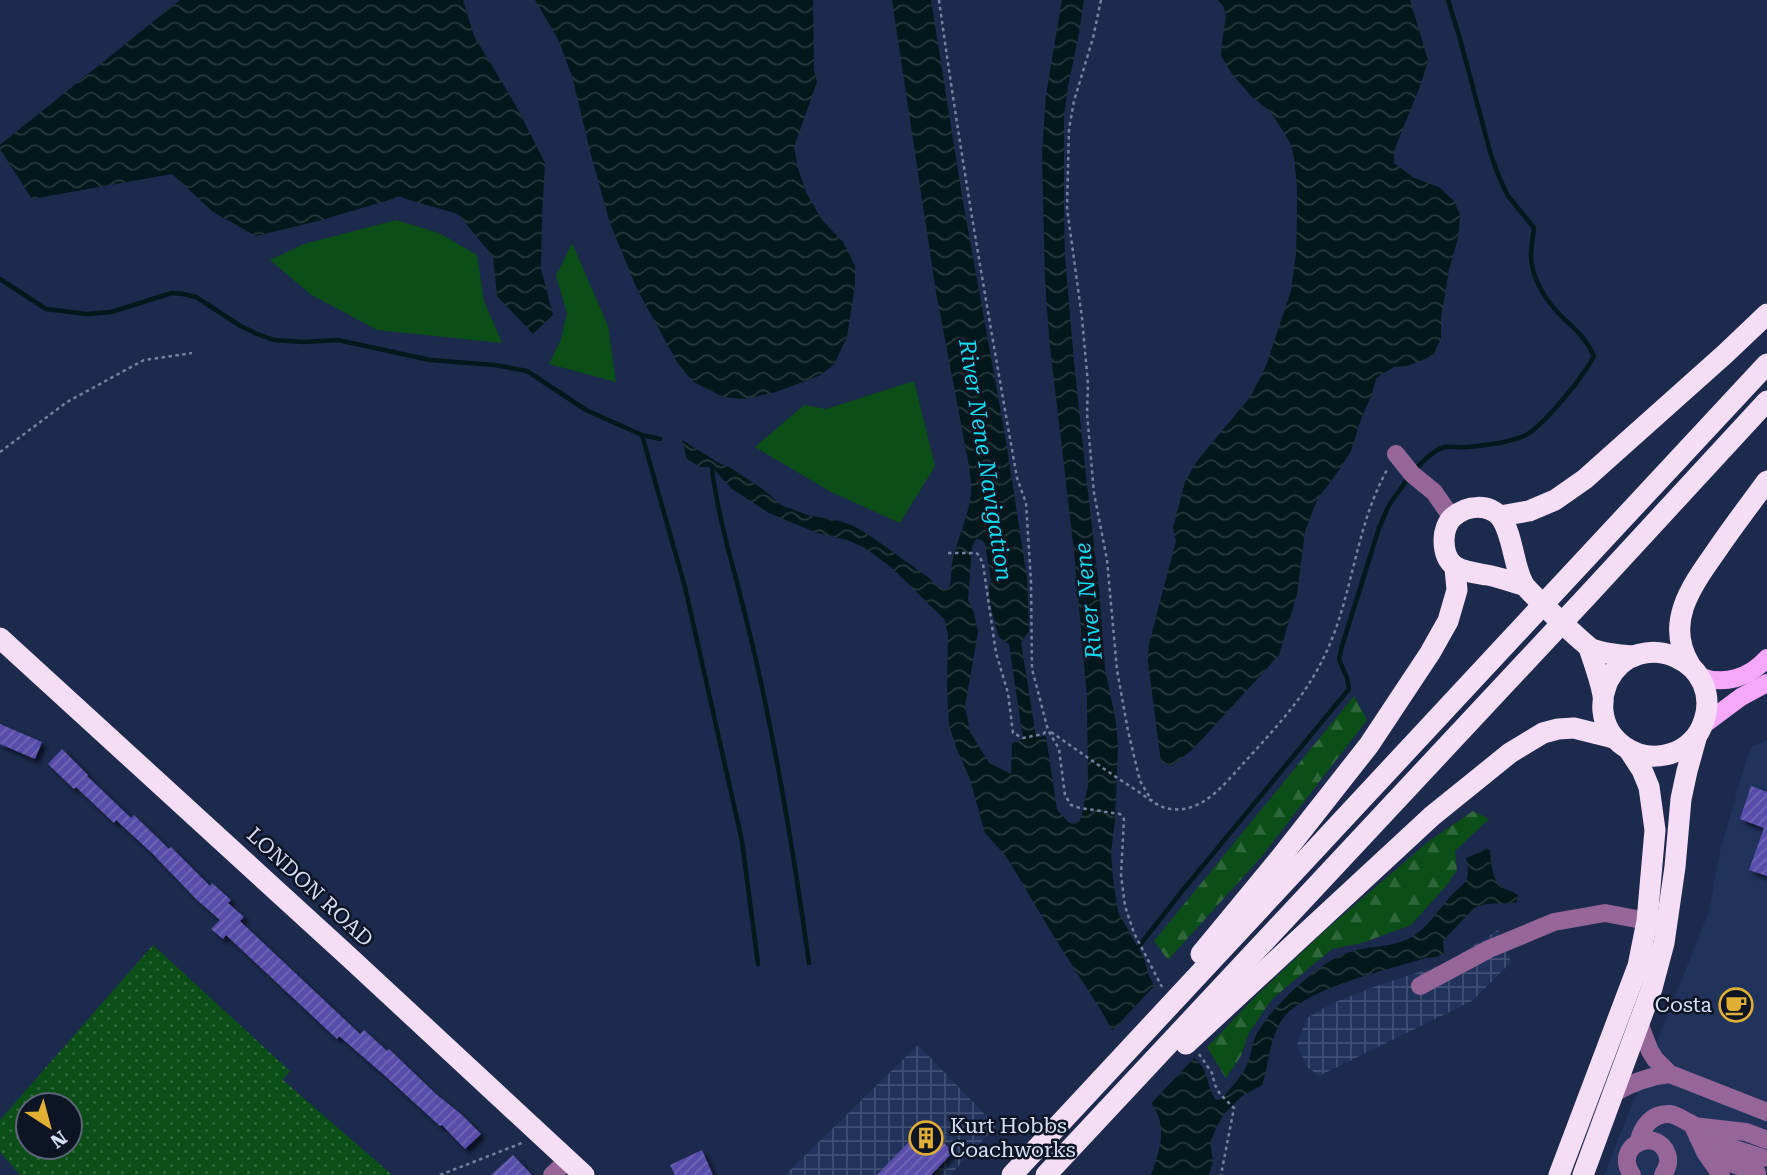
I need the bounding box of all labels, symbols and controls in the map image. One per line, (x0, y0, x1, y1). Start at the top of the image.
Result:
water label: River Nene Navigation (953, 336, 1018, 583)
water label: River Nene (1069, 541, 1108, 662)
street label: LONDON ROAD (242, 823, 378, 951)
cafe icon: Costa (1717, 986, 1755, 1024)
place label: Costa (1655, 993, 1713, 1017)
north arrow (14, 1091, 84, 1161)
place label: Kurt Hobbs Coachworks (950, 1114, 1076, 1162)
building icon: Kurt Hobbs Coachworks (907, 1119, 945, 1157)
text: N (46, 1126, 71, 1153)

